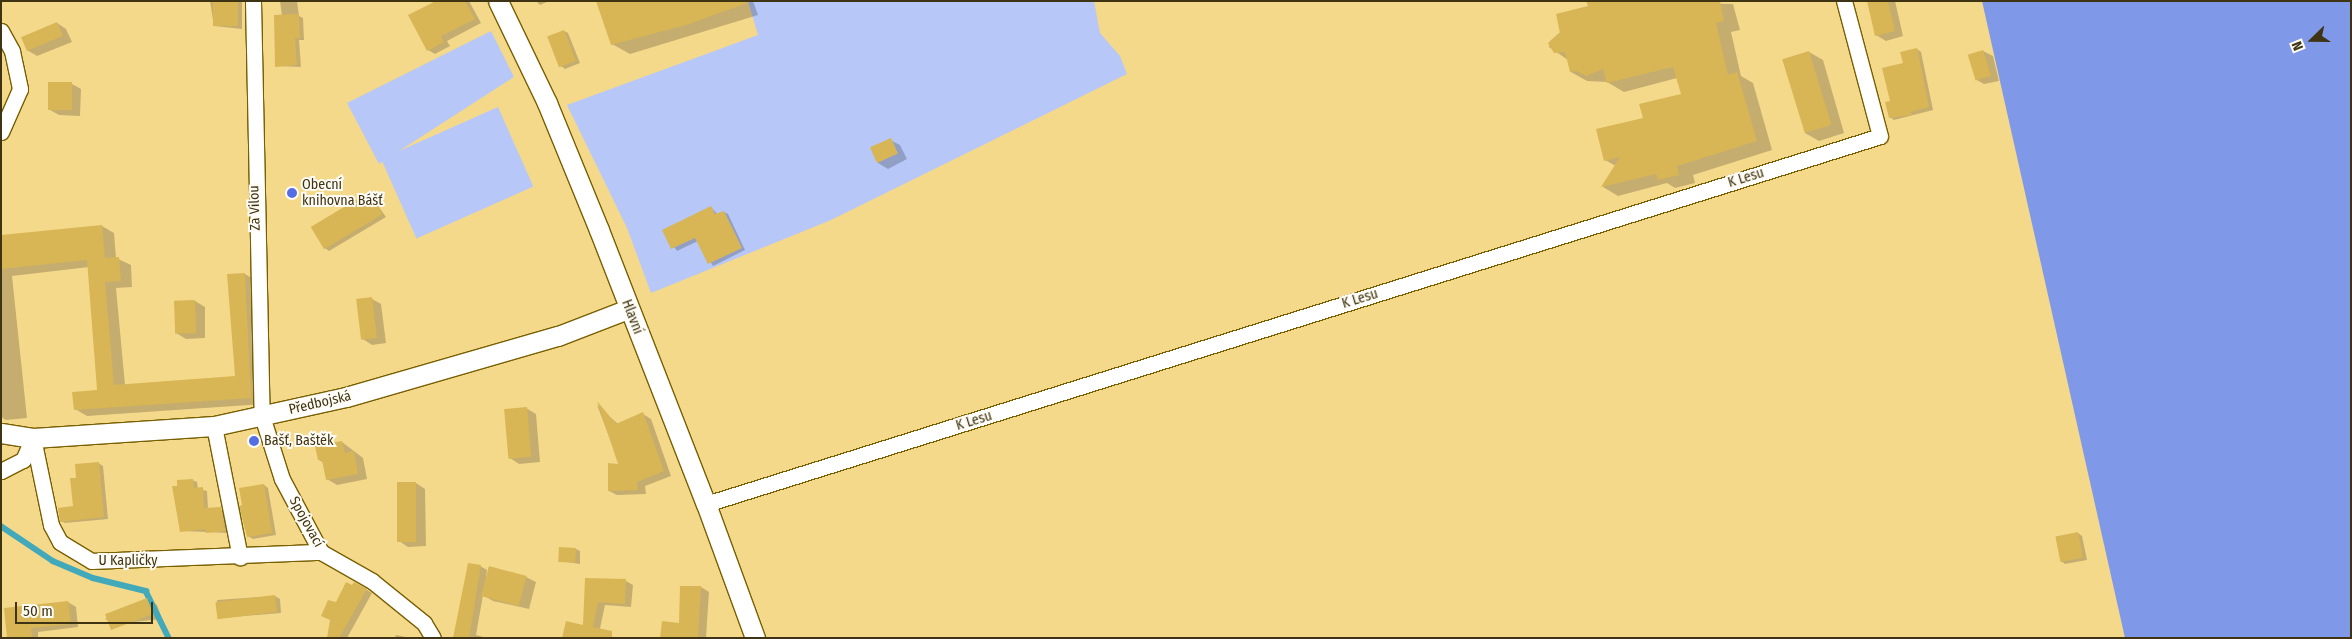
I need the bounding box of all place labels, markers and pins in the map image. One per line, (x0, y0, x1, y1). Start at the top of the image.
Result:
place label: Obecní knihovna Bášť (302, 177, 383, 210)
marker: Obecní knihovna Bášť (286, 187, 298, 199)
place label: Bašť, Baštěk (264, 433, 333, 449)
marker: Bašť, Baštěk (248, 435, 260, 447)

